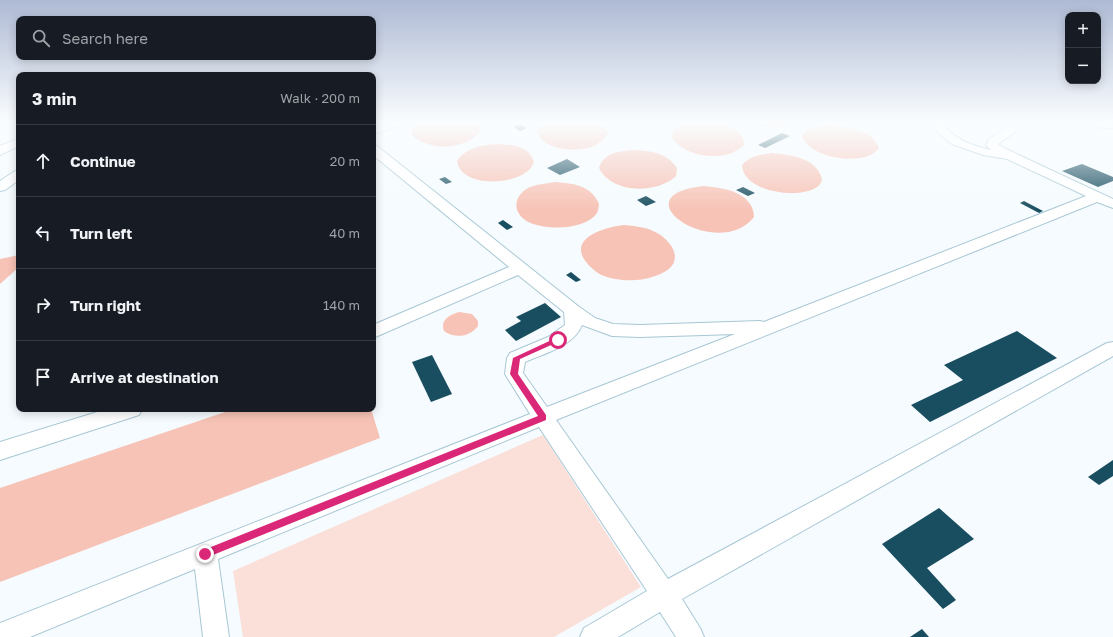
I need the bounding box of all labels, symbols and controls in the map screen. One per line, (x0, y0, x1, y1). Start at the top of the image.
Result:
map controls (1065, 12, 1101, 84)
button: + (1065, 12, 1101, 48)
search box (16, 16, 376, 60)
icon: search (30, 27, 52, 49)
text: Search here (62, 29, 148, 47)
button: − (1065, 48, 1101, 84)
text: 3 min (32, 88, 76, 109)
text: Walk · 200 m (280, 90, 360, 106)
icon: ahead (32, 150, 54, 172)
text: Continue (70, 152, 136, 170)
text: 20 m (330, 153, 360, 169)
icon: left (32, 222, 54, 244)
text: Turn left (70, 224, 132, 242)
text: 40 m (329, 225, 360, 241)
icon: right (32, 294, 54, 316)
text: Turn right (70, 296, 141, 314)
text: 140 m (323, 297, 360, 313)
route start (549, 331, 567, 349)
icon: arrive (32, 366, 54, 388)
text: Arrive at destination (70, 368, 219, 386)
route end (196, 545, 214, 563)

